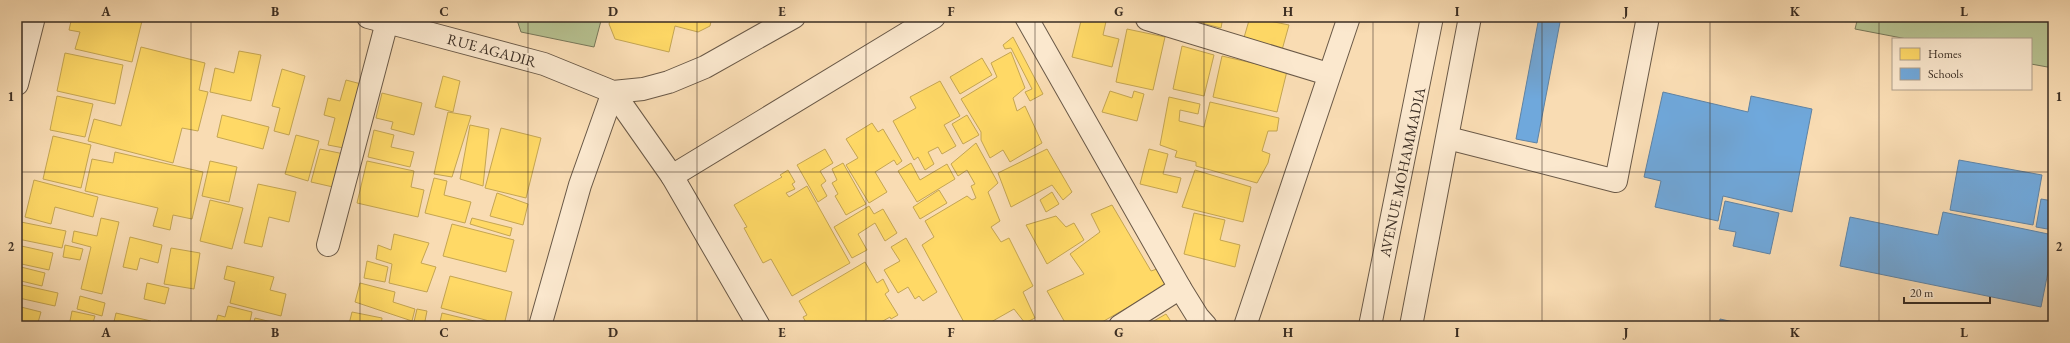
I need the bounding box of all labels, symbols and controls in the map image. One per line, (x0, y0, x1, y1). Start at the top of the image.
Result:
text: A (100, 3, 111, 20)
text: B (271, 3, 279, 20)
text: C (439, 3, 449, 20)
text: D (608, 3, 618, 20)
text: E (778, 3, 786, 20)
text: F (947, 3, 955, 20)
text: G (1114, 3, 1124, 20)
text: H (1283, 3, 1294, 20)
text: I (1455, 3, 1460, 20)
text: J (1622, 3, 1629, 20)
text: K (1790, 3, 1801, 20)
text: L (1960, 3, 1968, 20)
street label: RUE AGADIR (445, 29, 539, 71)
legend (1892, 38, 2032, 90)
text: Homes (1928, 46, 1962, 62)
text: Schools (1928, 66, 1963, 82)
street label: AVENUE MOHAMMADIA (1375, 85, 1429, 260)
text: 1 (8, 88, 15, 105)
text: 1 (2056, 88, 2063, 105)
text: 2 (8, 238, 15, 255)
text: 2 (2056, 238, 2063, 255)
scale bar (1904, 279, 1990, 305)
text: 20 m (1910, 285, 1934, 301)
text: A (100, 324, 111, 341)
text: B (271, 324, 279, 341)
text: C (439, 324, 449, 341)
text: D (608, 324, 618, 341)
text: E (778, 324, 786, 341)
text: F (947, 324, 955, 341)
text: G (1114, 324, 1124, 341)
text: H (1283, 324, 1294, 341)
text: I (1455, 324, 1460, 341)
text: J (1622, 324, 1629, 341)
text: K (1790, 324, 1801, 341)
text: L (1960, 324, 1968, 341)

